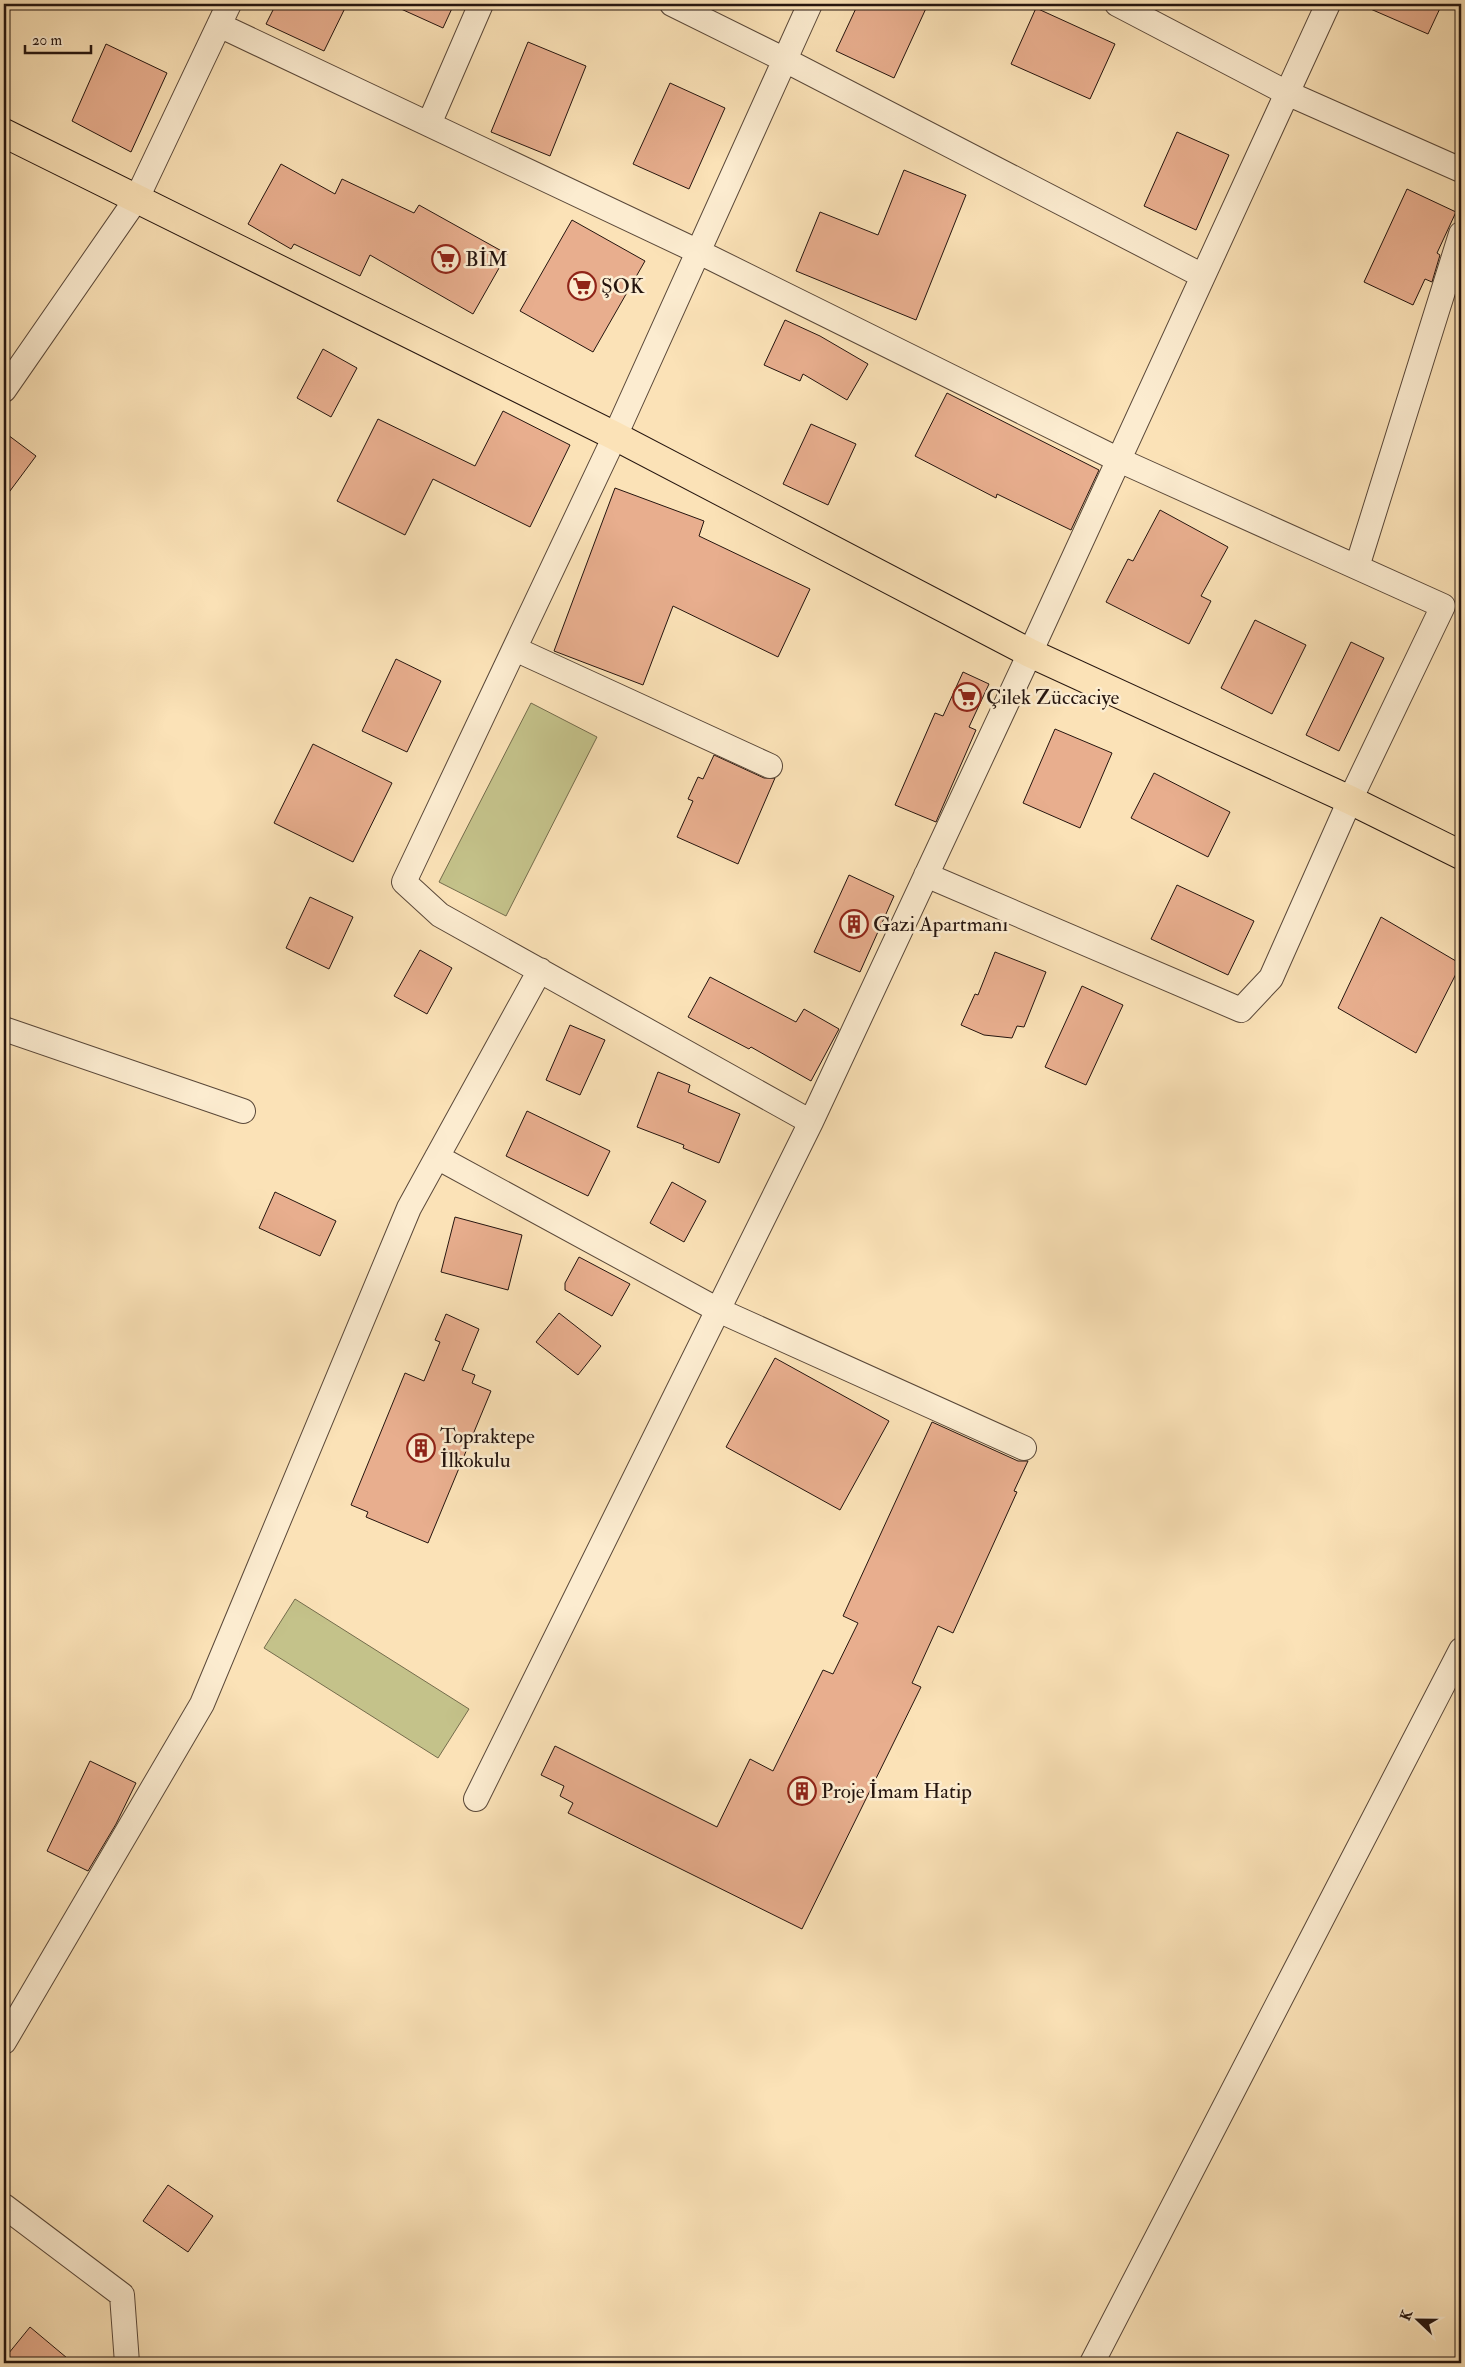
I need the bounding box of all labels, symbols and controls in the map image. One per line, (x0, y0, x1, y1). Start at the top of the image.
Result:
scale bar (25, 22, 91, 54)
text: 20 m (32, 31, 62, 50)
supermarket icon: BİM (431, 244, 461, 274)
place label: BİM (465, 246, 508, 273)
supermarket icon: ŞOK (567, 271, 597, 301)
place label: ŞOK (601, 273, 645, 300)
supermarket icon: Çilek Züccaciye (952, 682, 982, 712)
place label: Çilek Züccaciye (986, 684, 1120, 711)
building icon: Gazi Apartmanı (839, 909, 869, 939)
place label: Gazi Apartmanı (873, 911, 1008, 938)
place label: Topraktepe İlkokulu (440, 1423, 535, 1474)
building icon: Topraktepe İlkokulu (406, 1433, 436, 1463)
building icon: Proje İmam Hatip (787, 1776, 817, 1806)
place label: Proje İmam Hatip (821, 1778, 972, 1805)
north arrow (1392, 2294, 1442, 2344)
text: K (1397, 2306, 1417, 2323)

